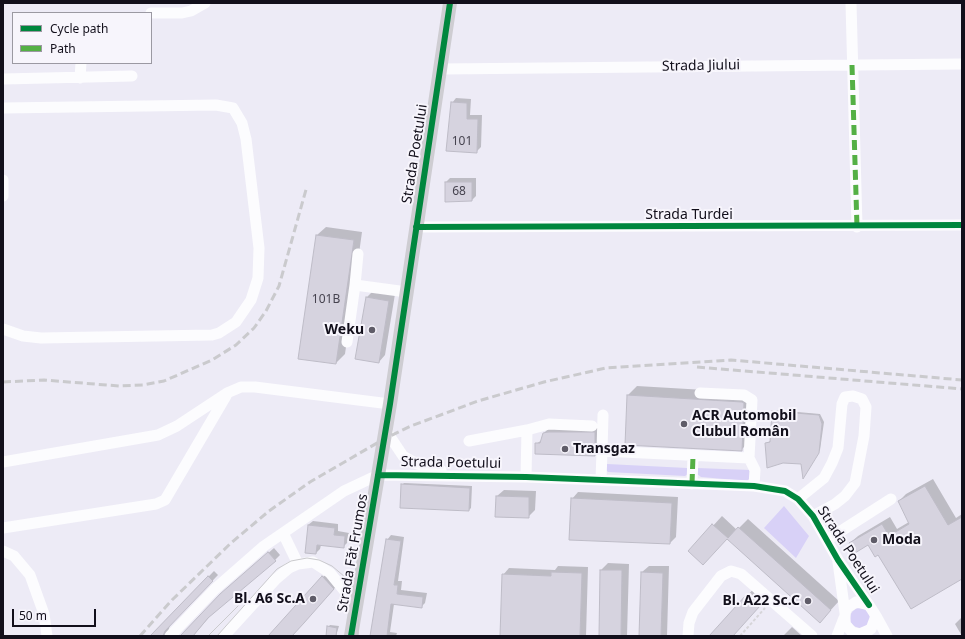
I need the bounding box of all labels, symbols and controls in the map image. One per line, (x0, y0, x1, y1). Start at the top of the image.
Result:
legend (12, 12, 152, 64)
text: Cycle path (50, 20, 108, 37)
text: Path (50, 40, 76, 57)
street label: Strada Jiului (662, 57, 740, 75)
street label: Strada Poetului (399, 103, 431, 205)
house number: 101 (452, 135, 472, 149)
house number: 68 (452, 185, 466, 199)
street label: Strada Turdei (645, 207, 733, 223)
house number: 101B (312, 293, 340, 307)
place label: Weku (325, 322, 364, 338)
marker: Weku (367, 325, 377, 335)
place label: ACR Automobil Clubul Român (692, 408, 796, 440)
marker: ACR Automobil Clubul Român (679, 419, 689, 429)
place label: Transgaz (573, 441, 635, 457)
marker: Transgaz (560, 444, 570, 454)
street label: Strada Poetului (401, 454, 501, 472)
street label: Strada Făt Frumos (334, 492, 372, 614)
street label: Strada Poetului (814, 503, 882, 597)
place label: Moda (882, 532, 921, 548)
marker: Moda (869, 535, 879, 545)
place label: Bl. A6 Sc.A (234, 591, 305, 607)
place label: Bl. A22 Sc.C (722, 593, 800, 609)
marker: Bl. A6 Sc.A (308, 594, 318, 604)
marker: Bl. A22 Sc.C (803, 596, 813, 606)
scale bar (14, 601, 98, 627)
text: 50 m (19, 607, 47, 624)

